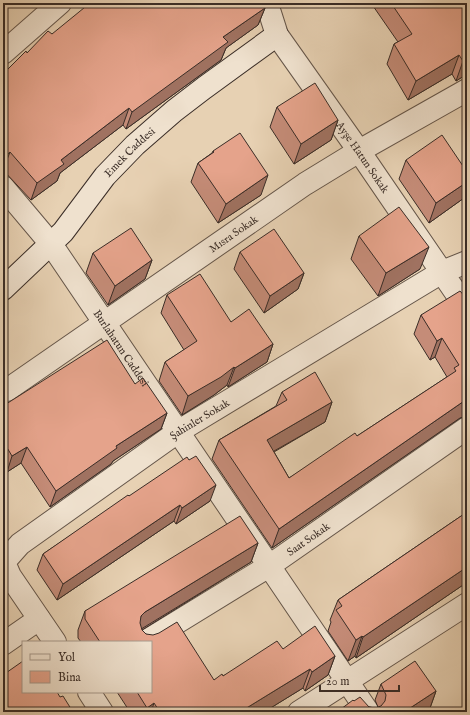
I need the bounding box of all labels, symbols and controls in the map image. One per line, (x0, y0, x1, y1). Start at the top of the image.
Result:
street label: Ayşe Hatun Sokak (332, 118, 392, 196)
street label: Emek Caddesi (102, 125, 158, 181)
street label: Mısra Sokak (207, 213, 261, 256)
street label: Burlahatun Caddesi (90, 307, 151, 389)
street label: Şahinler Sokak (167, 396, 232, 443)
street label: Saat Sokak (284, 520, 333, 560)
legend (22, 641, 152, 693)
text: Yol (58, 650, 76, 665)
scale bar (320, 667, 399, 693)
text: Bina (58, 670, 82, 685)
text: 20 m (326, 674, 349, 689)

